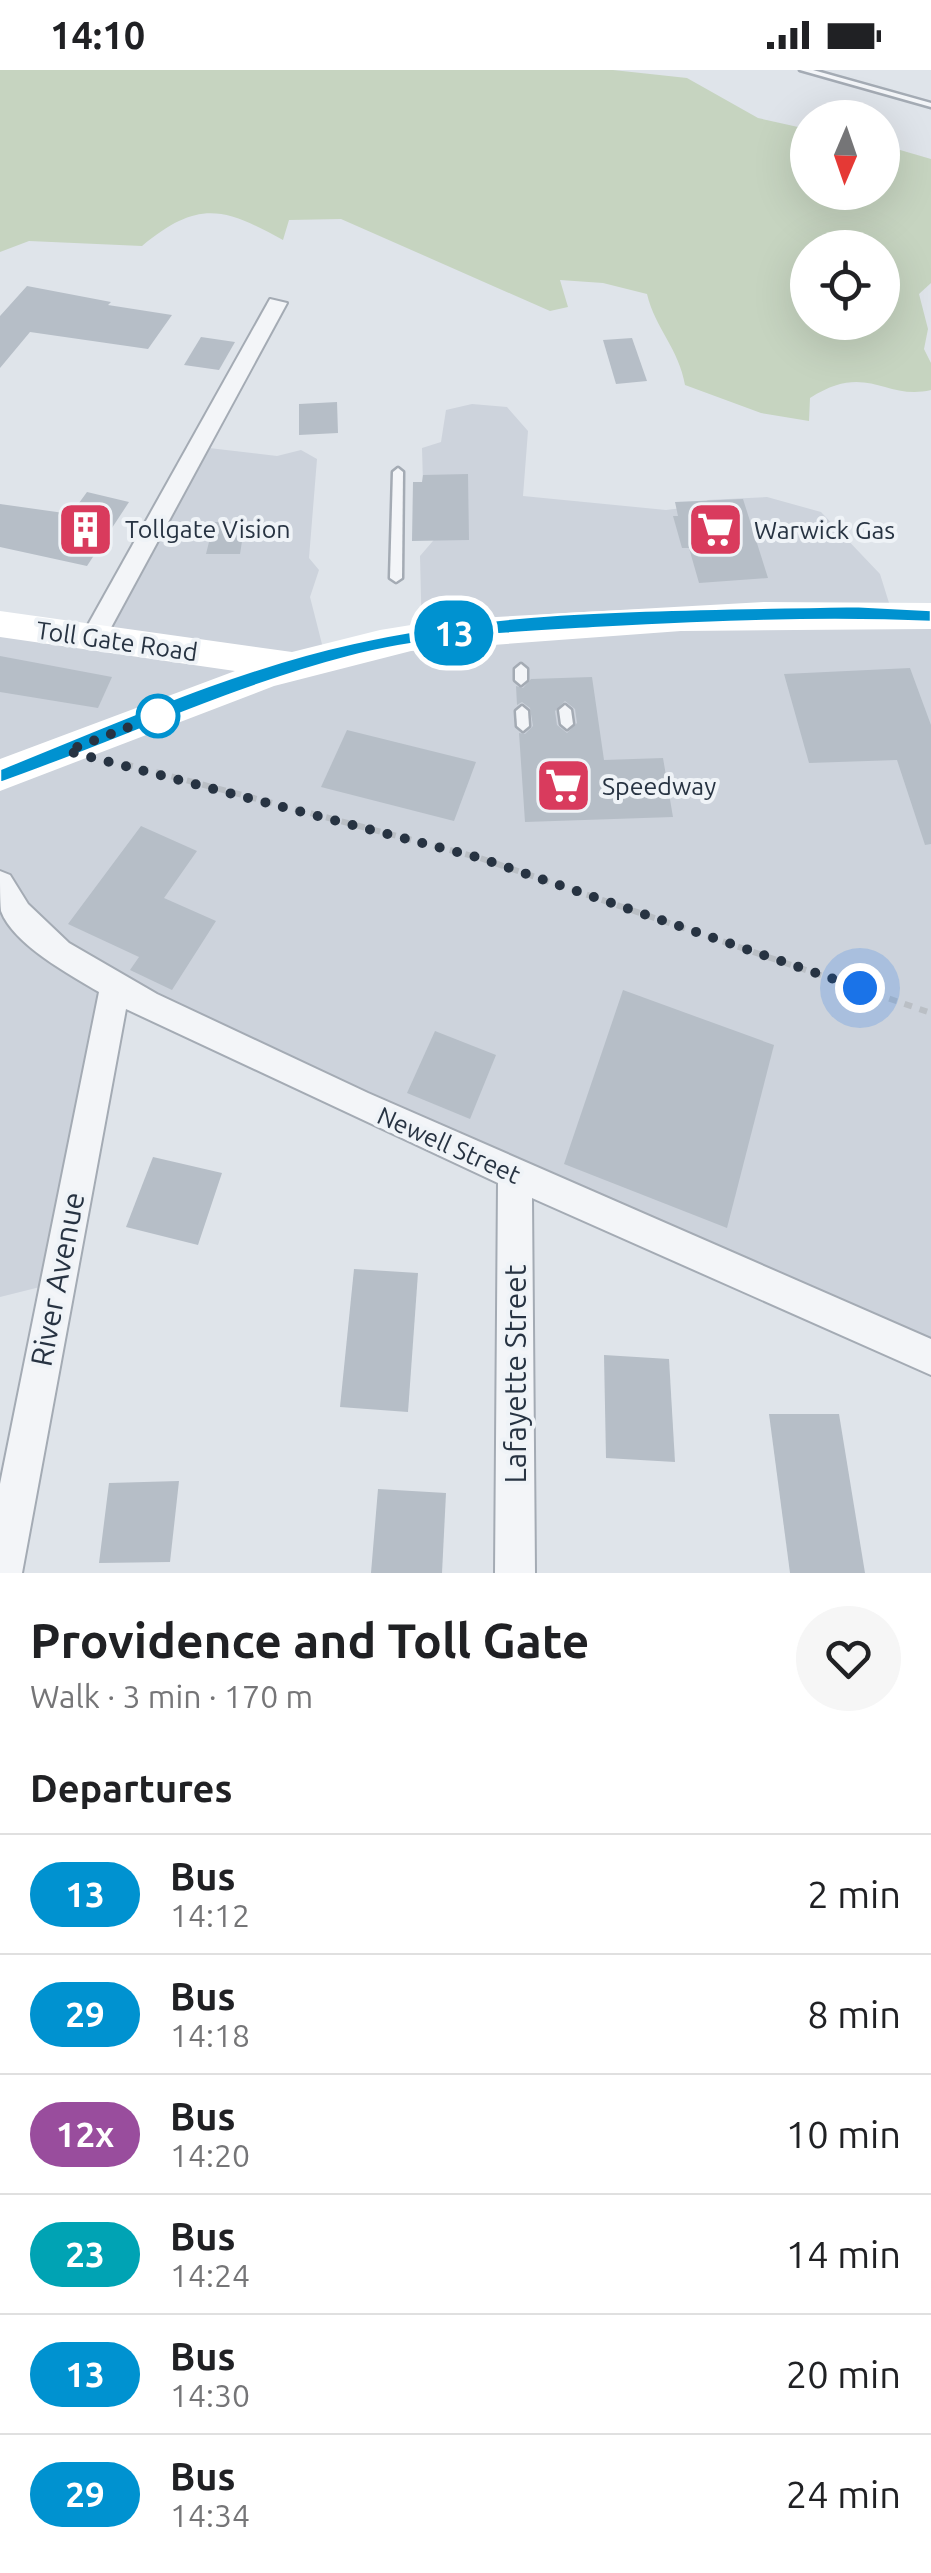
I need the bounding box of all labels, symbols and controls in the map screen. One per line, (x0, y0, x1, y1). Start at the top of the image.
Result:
text: 14:10 (50, 14, 145, 56)
north arrow (790, 100, 900, 210)
map controls (790, 100, 900, 340)
button: locate (790, 230, 900, 340)
building icon: Tollgate Vision (56, 499, 116, 559)
supermarket icon: Warwick Gas (685, 500, 745, 560)
place label: Tollgate Vision (125, 515, 291, 543)
place label: Warwick Gas (754, 516, 895, 544)
line badge: 13 (409, 600, 499, 666)
text: 13 (434, 613, 474, 653)
street label: Toll Gate Road (35, 616, 199, 666)
unlabelled marker (137, 695, 179, 737)
supermarket icon: Speedway (533, 756, 593, 816)
place label: Speedway (602, 772, 716, 800)
your location (835, 963, 885, 1013)
street label: Newell Street (373, 1101, 525, 1189)
street label: River Avenue (23, 1189, 91, 1369)
street label: Lafayette Street (498, 1264, 532, 1484)
button: heart (796, 1606, 901, 1711)
text: Providence and Toll Gate (30, 1613, 589, 1667)
text: Walk · 3 min · 170 m (30, 1678, 313, 1714)
text: Departures (30, 1767, 232, 1809)
text: Bus (170, 1855, 235, 1897)
text: 2 min (807, 1873, 901, 1915)
text: 13 (65, 1874, 105, 1914)
text: 14:12 (170, 1897, 250, 1933)
text: Bus (170, 1975, 235, 2017)
text: 8 min (807, 1993, 901, 2035)
text: 29 (65, 1994, 105, 2034)
text: 14:18 (170, 2017, 250, 2053)
text: Bus (170, 2095, 235, 2137)
text: 10 min (786, 2113, 901, 2155)
text: 12x (56, 2114, 114, 2154)
text: 14:20 (170, 2137, 250, 2173)
text: Bus (170, 2215, 235, 2257)
text: 14 min (786, 2233, 901, 2275)
text: 23 (65, 2234, 105, 2274)
text: 14:24 (170, 2257, 250, 2293)
text: Bus (170, 2335, 235, 2377)
text: 20 min (786, 2353, 901, 2395)
text: 13 (65, 2354, 105, 2394)
text: 14:30 (170, 2377, 250, 2413)
text: Bus (170, 2455, 235, 2497)
text: 24 min (786, 2473, 901, 2515)
text: 29 (65, 2474, 105, 2514)
text: 14:34 (170, 2497, 250, 2533)

